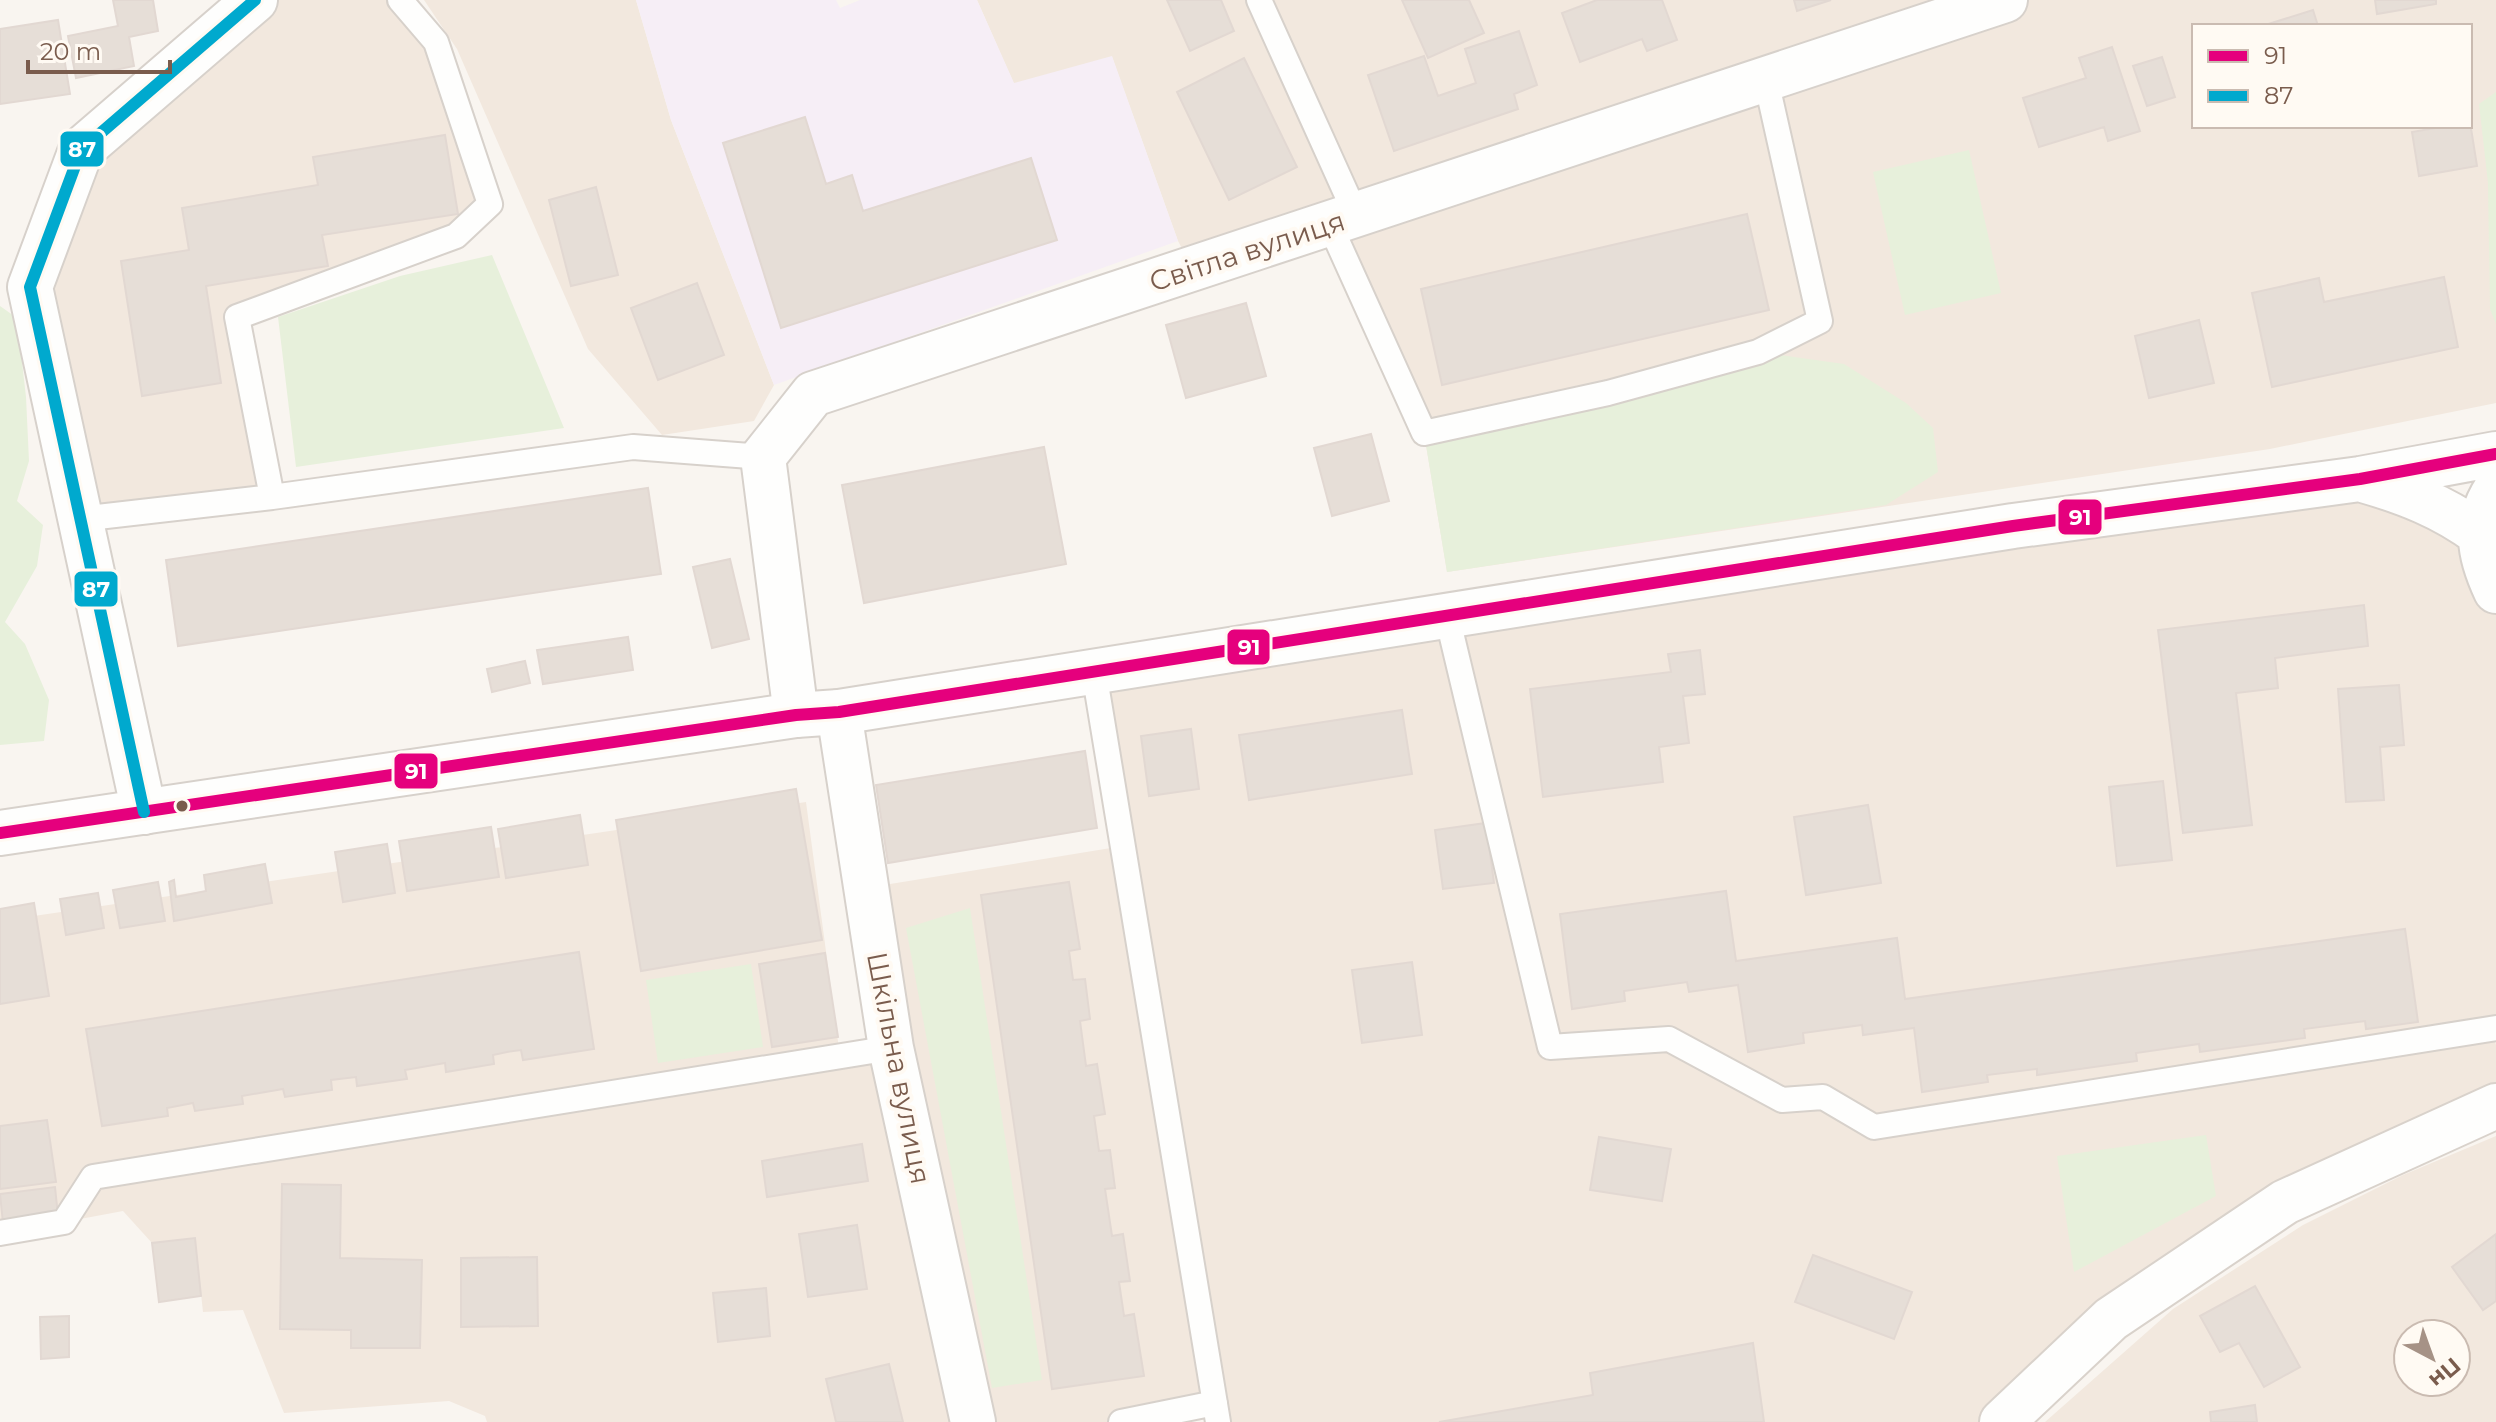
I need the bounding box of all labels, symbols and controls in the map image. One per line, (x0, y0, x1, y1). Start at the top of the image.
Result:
scale bar (28, 24, 170, 74)
legend (2192, 24, 2472, 128)
text: 20 m (40, 37, 101, 66)
text: 91 (2264, 41, 2287, 70)
text: 87 (2264, 81, 2293, 110)
line badge: 87 (59, 130, 105, 168)
text: 87 (68, 136, 96, 163)
street label: Світла вулиця (1145, 203, 1349, 299)
line badge: 91 (2057, 498, 2103, 536)
text: 91 (2069, 504, 2091, 531)
line badge: 87 (73, 570, 119, 608)
text: 87 (82, 576, 110, 603)
line badge: 91 (1226, 628, 1271, 666)
text: 91 (1238, 634, 1260, 661)
line badge: 91 (393, 752, 439, 790)
text: 91 (405, 758, 427, 785)
unlabelled marker (174, 798, 190, 814)
street label: Шкільна вулиця (860, 949, 938, 1187)
north arrow (2392, 1318, 2472, 1398)
text: Пн (2423, 1352, 2466, 1394)

